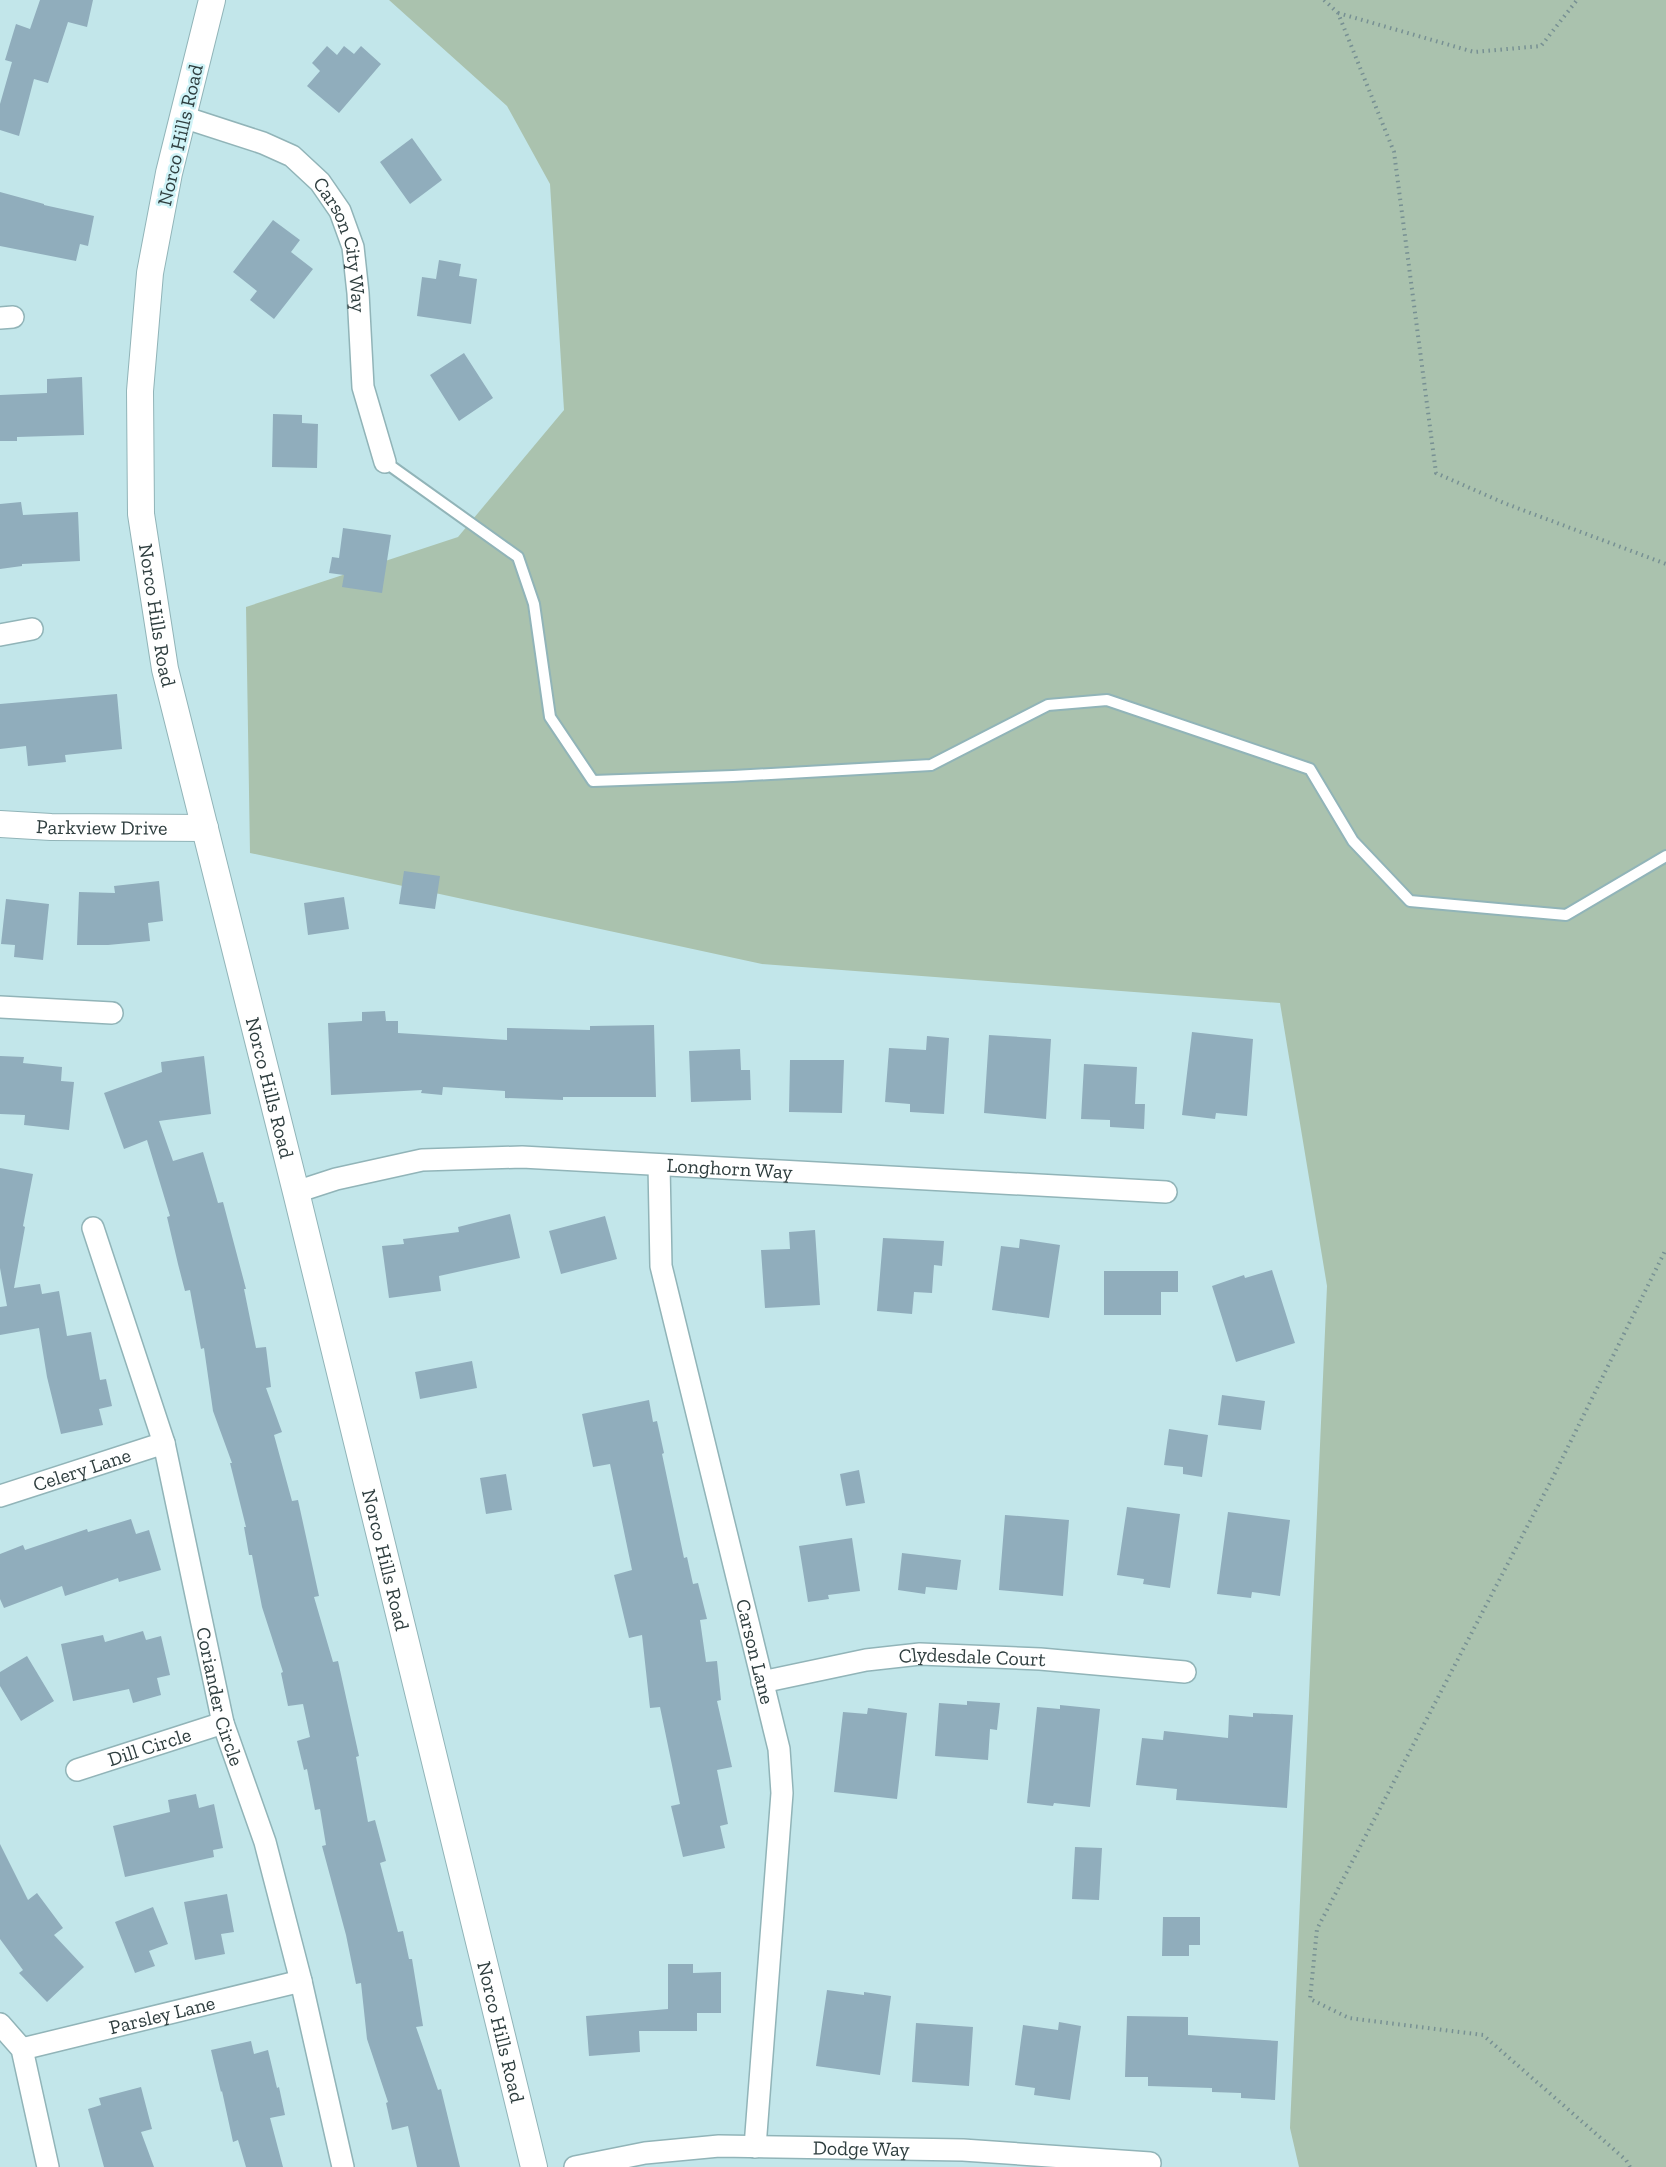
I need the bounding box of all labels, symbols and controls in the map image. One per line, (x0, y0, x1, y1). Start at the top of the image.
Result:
street label: Norco Hills Road (152, 62, 208, 208)
street label: Carson City Way (308, 172, 371, 314)
street label: Norco Hills Road (134, 542, 181, 689)
street label: Parkview Drive (36, 814, 168, 840)
street label: Norco Hills Road (241, 1015, 299, 1161)
street label: Longhorn Way (666, 1153, 794, 1184)
street label: Celery Lane (30, 1443, 134, 1497)
street label: Norco Hills Road (357, 1487, 415, 1633)
street label: Carson Lane (731, 1597, 780, 1707)
street label: Coriander Circle (191, 1625, 249, 1769)
street label: Clydesdale Court (898, 1642, 1048, 1672)
street label: Dill Circle (105, 1722, 194, 1771)
street label: Norco Hills Road (472, 1959, 530, 2105)
street label: Parsley Lane (106, 1990, 217, 2039)
street label: Dodge Way (813, 2136, 911, 2161)

